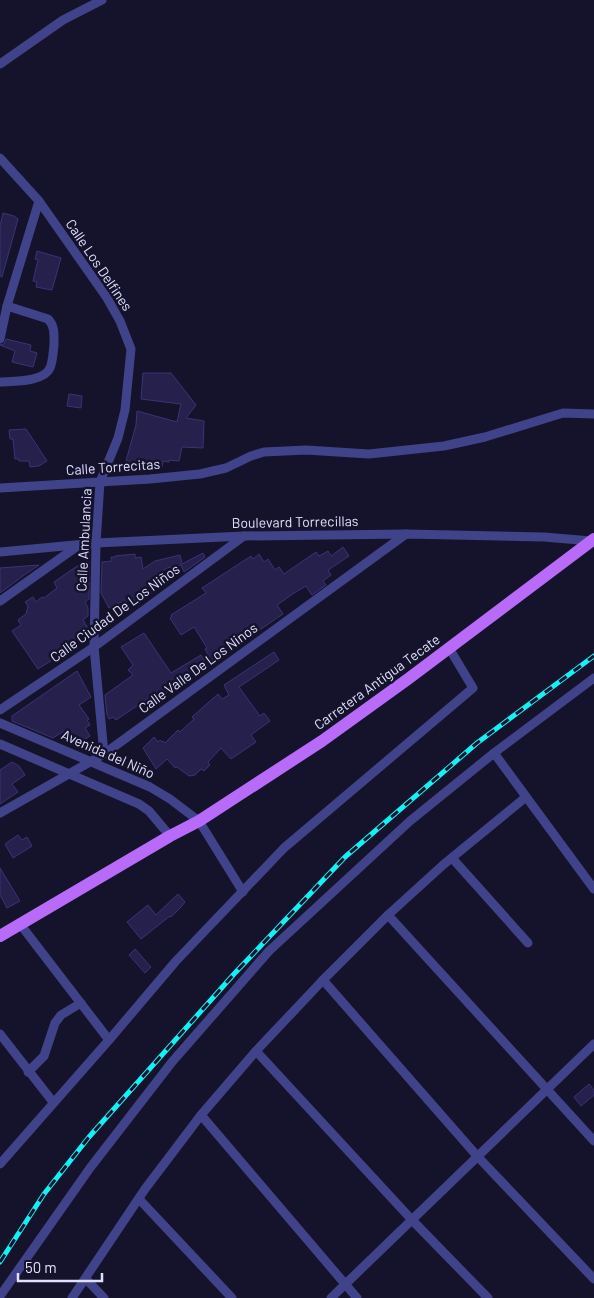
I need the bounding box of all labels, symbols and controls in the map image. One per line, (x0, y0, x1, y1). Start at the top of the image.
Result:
street label: Calle Los Delfines (63, 216, 136, 314)
street label: Calle Torrecitas (65, 455, 161, 478)
street label: Calle Ambulancia (72, 488, 95, 592)
street label: Boulevard Torrecillas (231, 512, 359, 531)
street label: Calle Ciudad De Los Niños (47, 560, 183, 665)
street label: Calle Valle De Los Ninos (135, 619, 261, 716)
street label: Carretera Antigua Tecate (311, 630, 443, 733)
street label: Avenida del Niño (59, 725, 157, 782)
scale bar (18, 1250, 101, 1282)
text: 50 m (25, 1258, 57, 1276)

